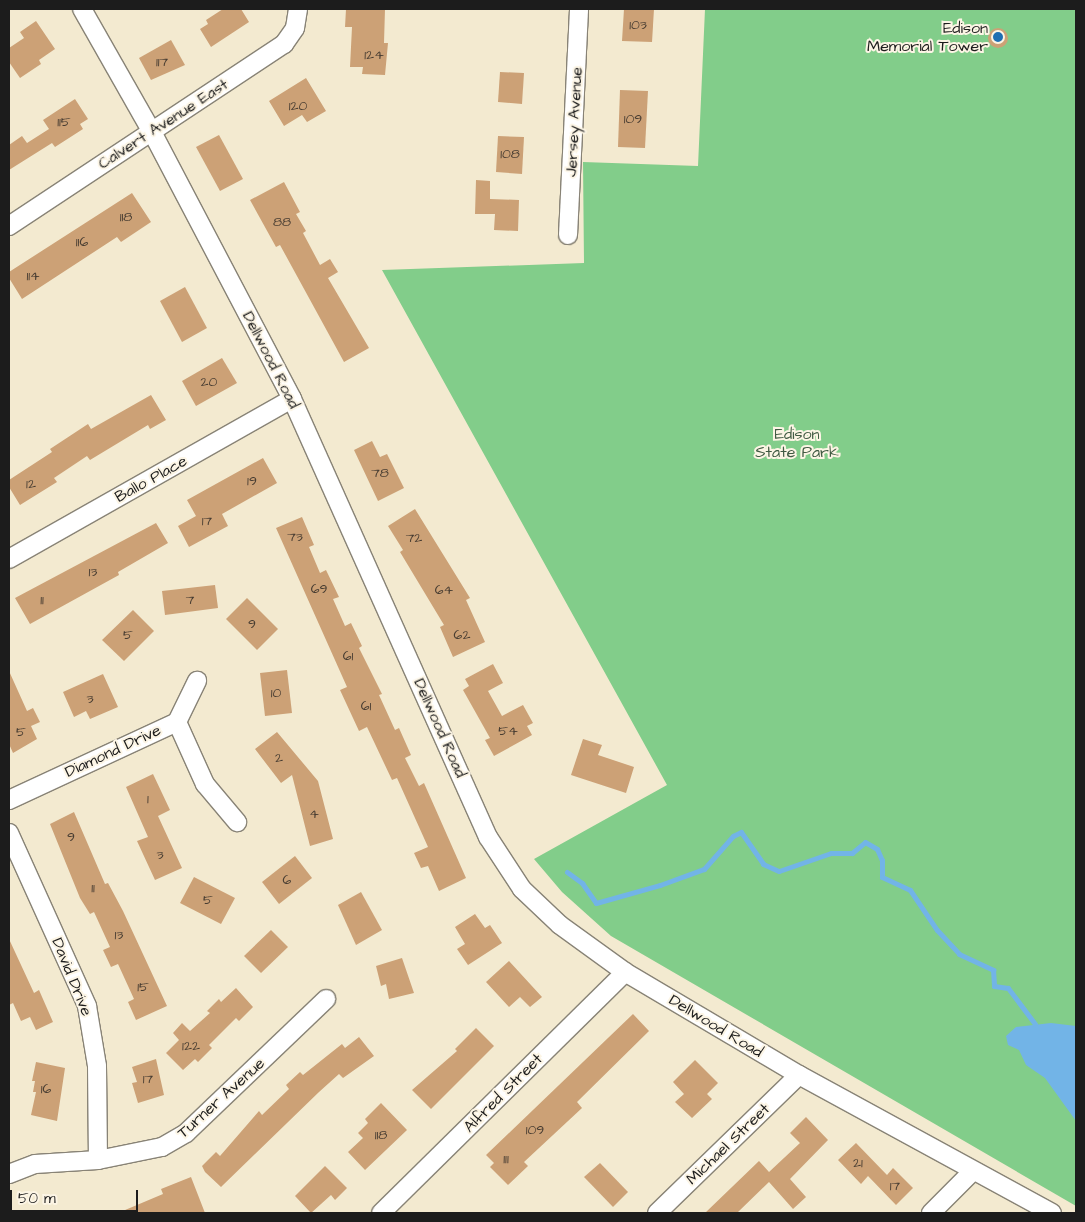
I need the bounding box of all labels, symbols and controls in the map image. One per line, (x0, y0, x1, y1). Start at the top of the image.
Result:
house number: 103 (629, 17, 647, 33)
place label: Edison Memorial Tower (867, 18, 988, 56)
marker: Edison Memorial Tower (992, 31, 1004, 43)
house number: 124 (364, 47, 384, 63)
house number: 117 (156, 54, 168, 70)
street label: Jersey Avenue (562, 67, 586, 177)
street label: Calvert Avenue East (94, 75, 232, 173)
house number: 120 (289, 98, 307, 114)
house number: 109 (624, 111, 642, 127)
house number: 115 (57, 114, 71, 130)
house number: 108 (500, 146, 520, 162)
house number: 118 (120, 209, 132, 225)
house number: 88 (273, 214, 291, 230)
house number: 116 (76, 234, 88, 250)
house number: 114 (26, 268, 40, 284)
street label: Dellwood Road (238, 308, 304, 412)
house number: 20 (201, 374, 217, 390)
park label: Edison State Park (755, 424, 839, 462)
street label: Ballo Place (112, 451, 190, 507)
house number: 78 (371, 465, 389, 481)
house number: 19 (247, 473, 257, 489)
house number: 12 (26, 476, 36, 492)
house number: 17 (202, 513, 212, 529)
house number: 73 (287, 529, 303, 545)
house number: 72 (406, 530, 422, 546)
house number: 13 (89, 564, 97, 580)
house number: 69 (311, 581, 327, 597)
house number: 64 (435, 582, 453, 598)
house number: 11 (40, 592, 44, 608)
house number: 7 (186, 592, 194, 608)
house number: 9 (248, 616, 256, 632)
house number: 5 (123, 627, 133, 643)
house number: 62 (454, 627, 470, 643)
house number: 61 (343, 648, 353, 664)
street label: Dellwood Road (410, 676, 470, 780)
house number: 10 (271, 685, 281, 701)
house number: 3 (86, 691, 94, 707)
house number: 61 (361, 698, 371, 714)
street label: Diamond Drive (62, 720, 164, 782)
house number: 54 (498, 723, 518, 739)
house number: 5 (16, 724, 26, 740)
house number: 2 (275, 750, 283, 766)
house number: 1 (147, 791, 149, 807)
house number: 4 (309, 806, 319, 822)
house number: 9 (67, 829, 75, 845)
house number: 3 (156, 847, 164, 863)
house number: 6 (283, 872, 291, 888)
house number: 11 (91, 880, 95, 896)
house number: 5 (203, 892, 213, 908)
house number: 13 (115, 927, 123, 943)
street label: David Drive (48, 935, 96, 1019)
house number: 15 (137, 979, 149, 995)
street label: Dellwood Road (665, 990, 767, 1062)
house number: 122 (182, 1038, 200, 1054)
street label: Alfred Street (460, 1050, 546, 1136)
street label: Turner Avenue (173, 1054, 269, 1142)
house number: 17 (143, 1071, 153, 1087)
house number: 16 (41, 1081, 51, 1097)
street label: Michael Street (682, 1099, 774, 1189)
house number: 109 (526, 1122, 544, 1138)
house number: 118 (375, 1127, 387, 1143)
house number: 111 (503, 1151, 509, 1167)
house number: 21 (853, 1155, 863, 1171)
house number: 17 (890, 1178, 900, 1194)
scale bar (12, 1180, 140, 1212)
text: 50 m (18, 1188, 56, 1209)

